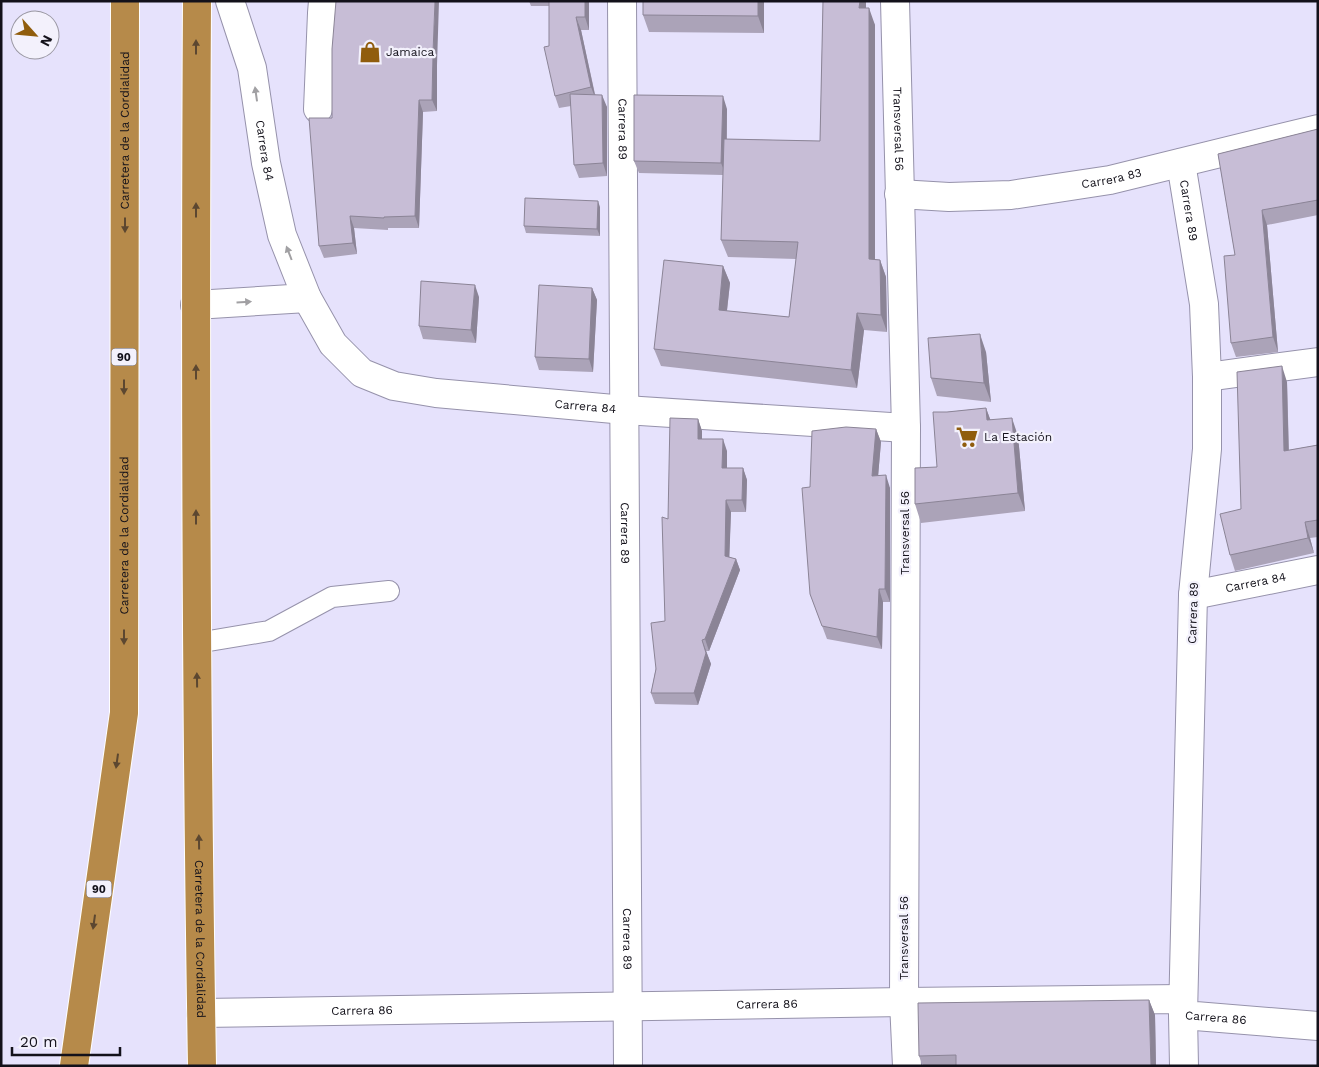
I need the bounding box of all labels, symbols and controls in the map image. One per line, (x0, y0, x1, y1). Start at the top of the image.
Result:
north arrow (10, 10, 60, 60)
text: N (37, 33, 56, 49)
one-way arrow (192, 39, 200, 55)
shop icon: Jamaica (357, 39, 383, 65)
place label: Jamaica (386, 45, 435, 59)
street label: Carretera de la Cordialidad (118, 51, 132, 210)
one-way arrow (252, 86, 260, 102)
street label: Transversal 56 (890, 87, 906, 171)
street label: Carrera 89 (616, 98, 630, 160)
street label: Carrera 84 (253, 119, 277, 182)
street label: Carrera 83 (1080, 166, 1143, 191)
street label: Carrera 89 (1177, 179, 1201, 242)
one-way arrow (192, 202, 200, 218)
one-way arrow (121, 217, 129, 233)
one-way arrow (285, 245, 292, 260)
one-way arrow (236, 298, 252, 306)
road number: 90 (112, 348, 136, 366)
one-way arrow (192, 364, 200, 380)
one-way arrow (120, 380, 128, 396)
street label: Carrera 84 (554, 397, 617, 416)
supermarket icon: La Estación (954, 424, 980, 450)
place label: La Estación (984, 430, 1052, 444)
street label: Carretera de la Cordialidad (117, 456, 131, 615)
street label: Transversal 56 (898, 491, 912, 575)
street label: Carrera 89 (618, 502, 632, 564)
one-way arrow (192, 509, 200, 525)
street label: Carrera 84 (1224, 570, 1287, 595)
street label: Carrera 89 (1185, 582, 1201, 644)
one-way arrow (120, 630, 128, 646)
one-way arrow (193, 671, 201, 687)
one-way arrow (113, 754, 121, 770)
one-way arrow (195, 834, 203, 850)
street label: Carretera de la Cordialidad (192, 860, 208, 1018)
road number: 90 (86, 881, 112, 898)
street label: Transversal 56 (897, 896, 911, 980)
street label: Carrera 89 (620, 908, 634, 970)
one-way arrow (90, 915, 98, 931)
street label: Carrera 86 (736, 997, 798, 1012)
street label: Carrera 86 (331, 1003, 393, 1018)
street label: Carrera 86 (1184, 1008, 1247, 1027)
scale bar (12, 1024, 120, 1056)
text: 20 m (20, 1033, 58, 1051)

